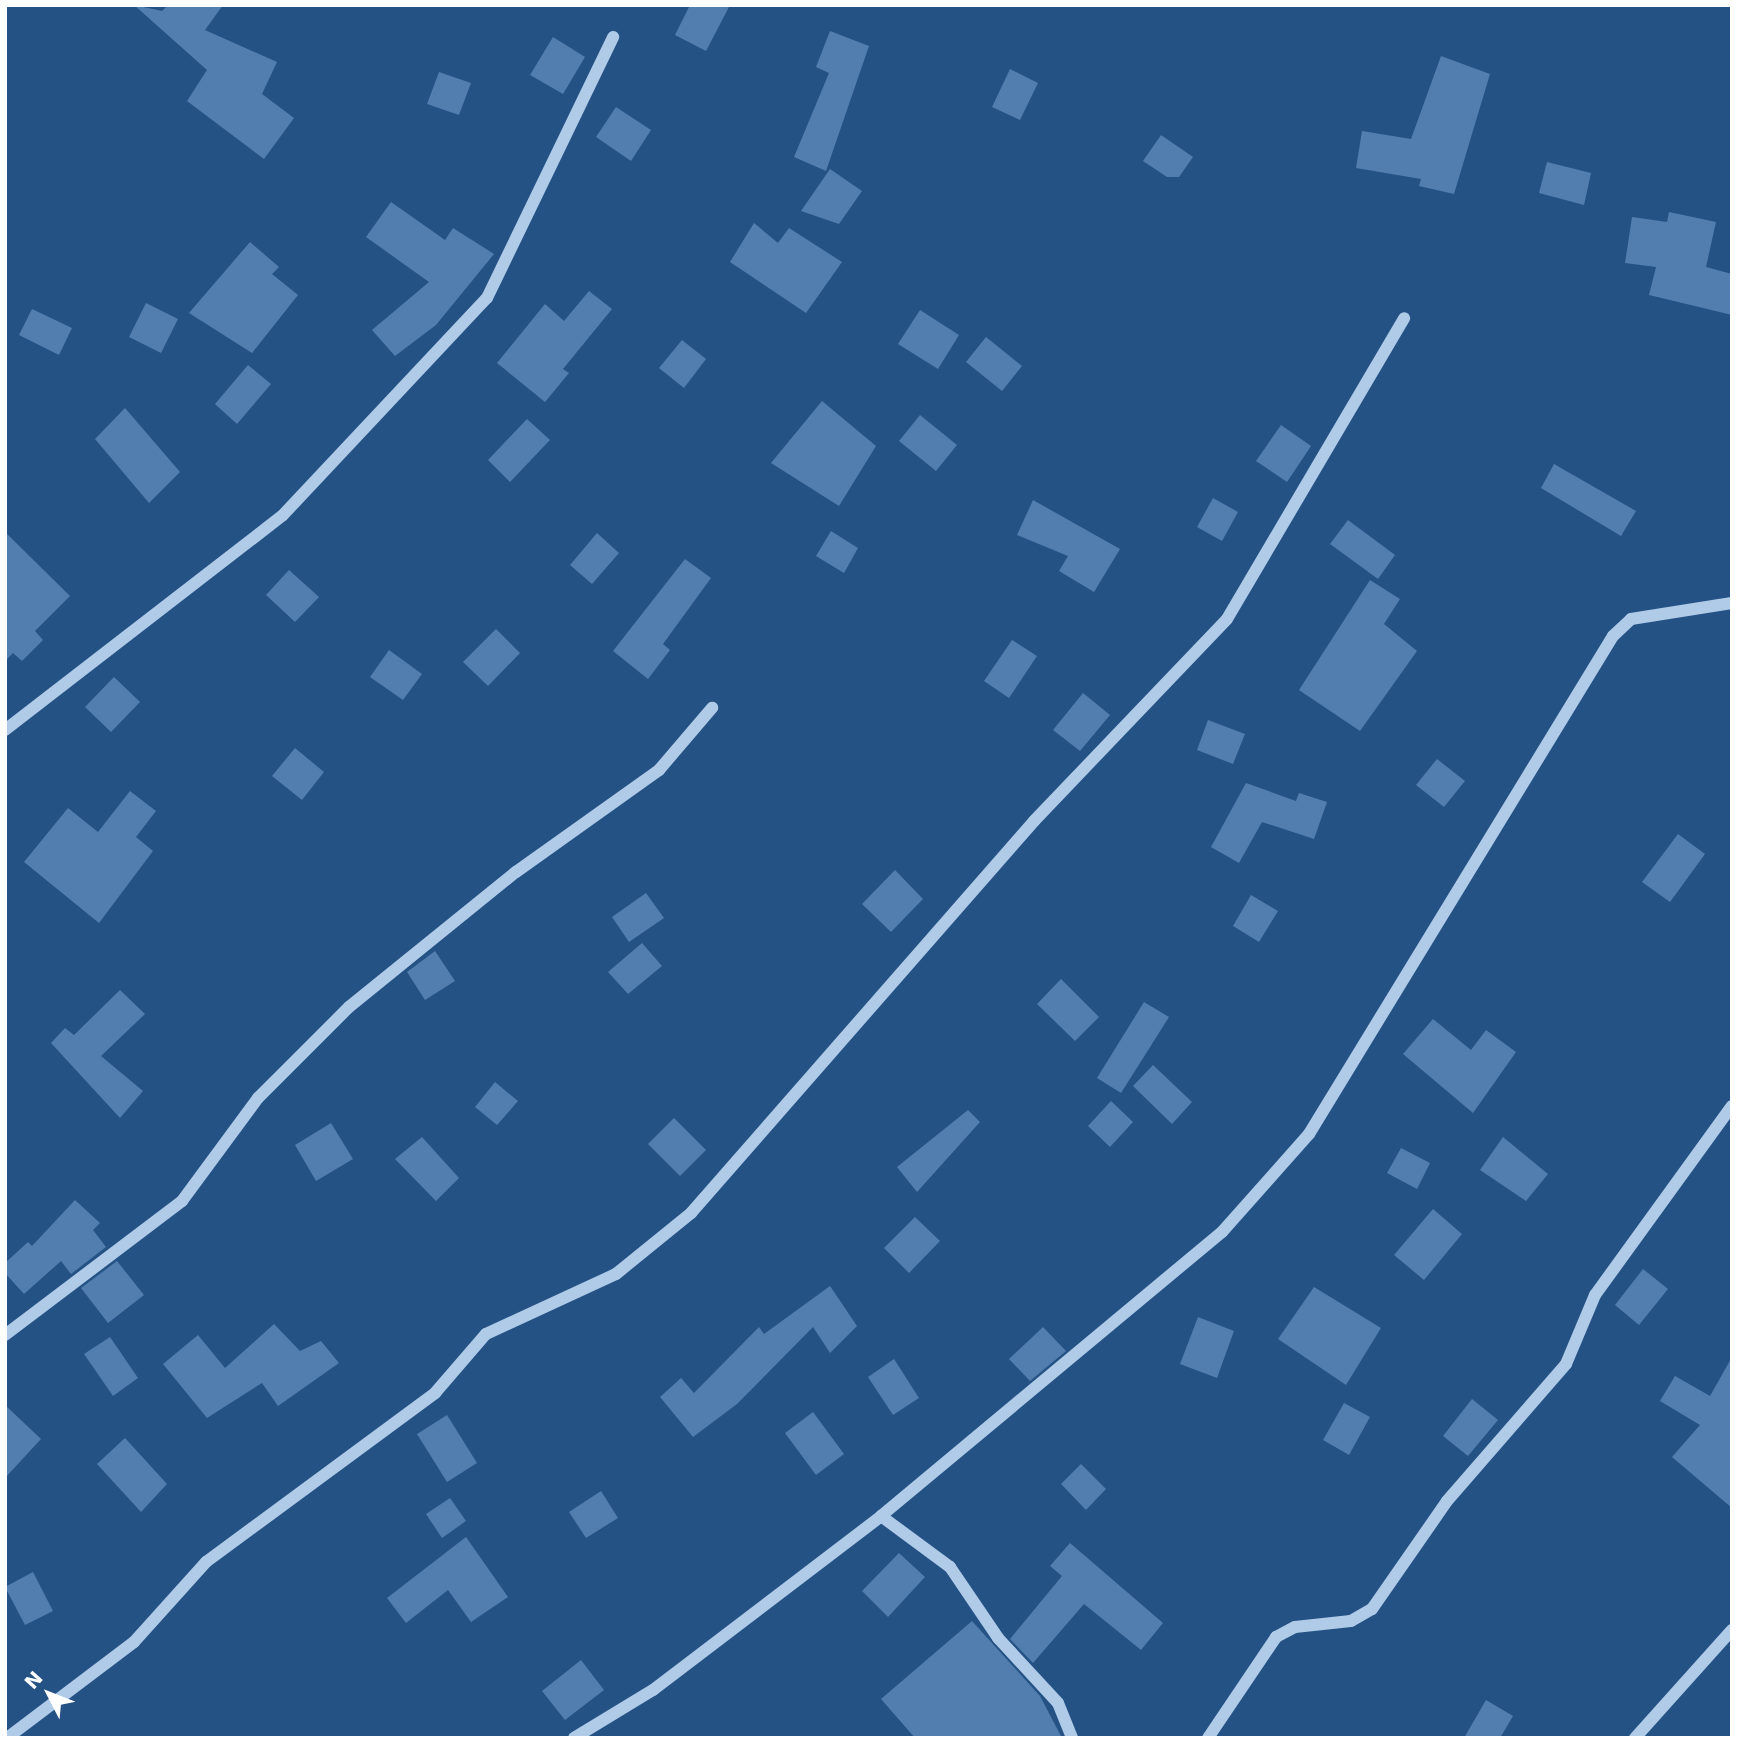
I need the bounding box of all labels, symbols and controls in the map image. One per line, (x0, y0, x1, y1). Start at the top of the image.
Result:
north arrow (14, 1659, 84, 1729)
text: N (20, 1667, 47, 1693)

